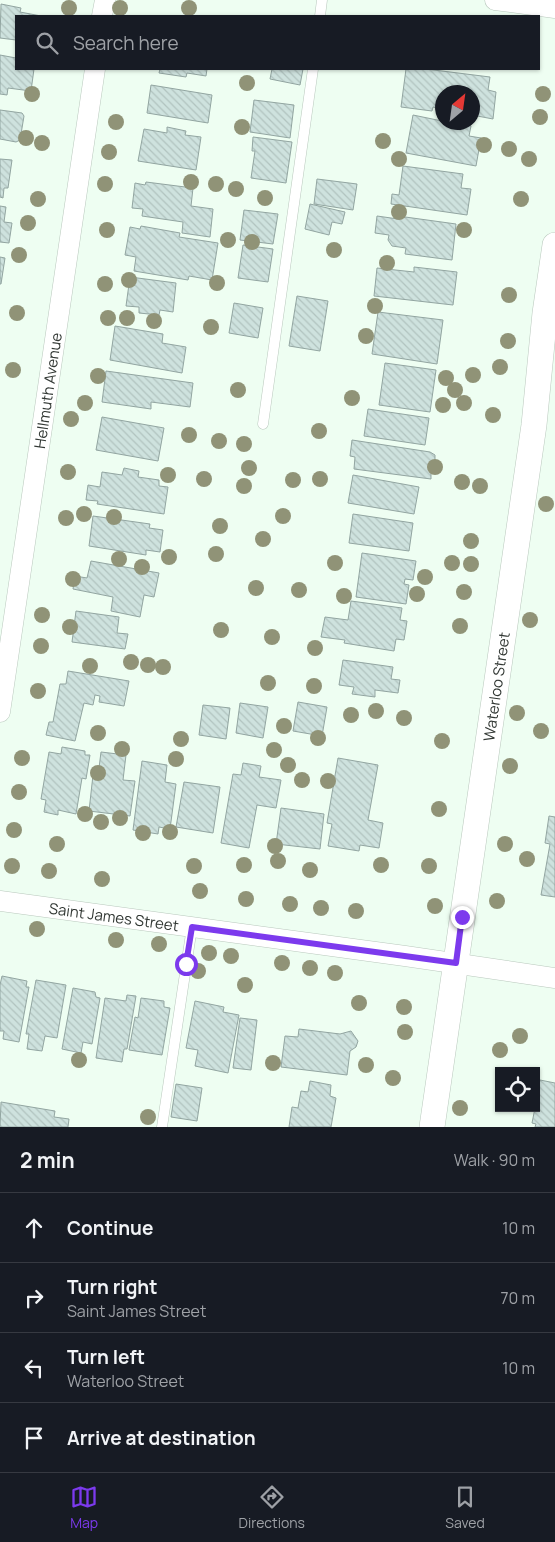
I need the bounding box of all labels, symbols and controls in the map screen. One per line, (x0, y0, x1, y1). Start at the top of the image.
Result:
search box (15, 15, 540, 70)
icon: search (33, 29, 61, 57)
text: Search here (73, 30, 179, 56)
north arrow (435, 85, 480, 130)
street label: Hellmuth Avenue (29, 331, 66, 450)
street label: Waterloo Street (478, 631, 514, 743)
street label: Saint James Street (48, 897, 180, 936)
route end (451, 906, 474, 929)
route start (175, 953, 198, 976)
map controls (495, 1067, 540, 1112)
button: locate (495, 1067, 540, 1112)
text: 2 min (20, 1146, 75, 1174)
text: Walk · 90 m (454, 1149, 535, 1171)
icon: ahead (20, 1214, 48, 1242)
text: Continue (67, 1215, 153, 1241)
text: 10 m (502, 1217, 535, 1239)
text: Turn right (67, 1274, 157, 1300)
icon: right (20, 1284, 48, 1312)
text: 70 m (500, 1287, 535, 1309)
text: Saint James Street (67, 1300, 206, 1322)
text: Turn left (67, 1344, 145, 1370)
icon: left (20, 1354, 48, 1382)
text: 10 m (502, 1357, 535, 1379)
text: Waterloo Street (67, 1370, 184, 1392)
icon: arrive (20, 1424, 48, 1452)
text: Arrive at destination (67, 1425, 256, 1451)
tab: Map (70, 1483, 98, 1532)
tab: Directions (239, 1483, 305, 1532)
tab: Saved (445, 1483, 485, 1532)

